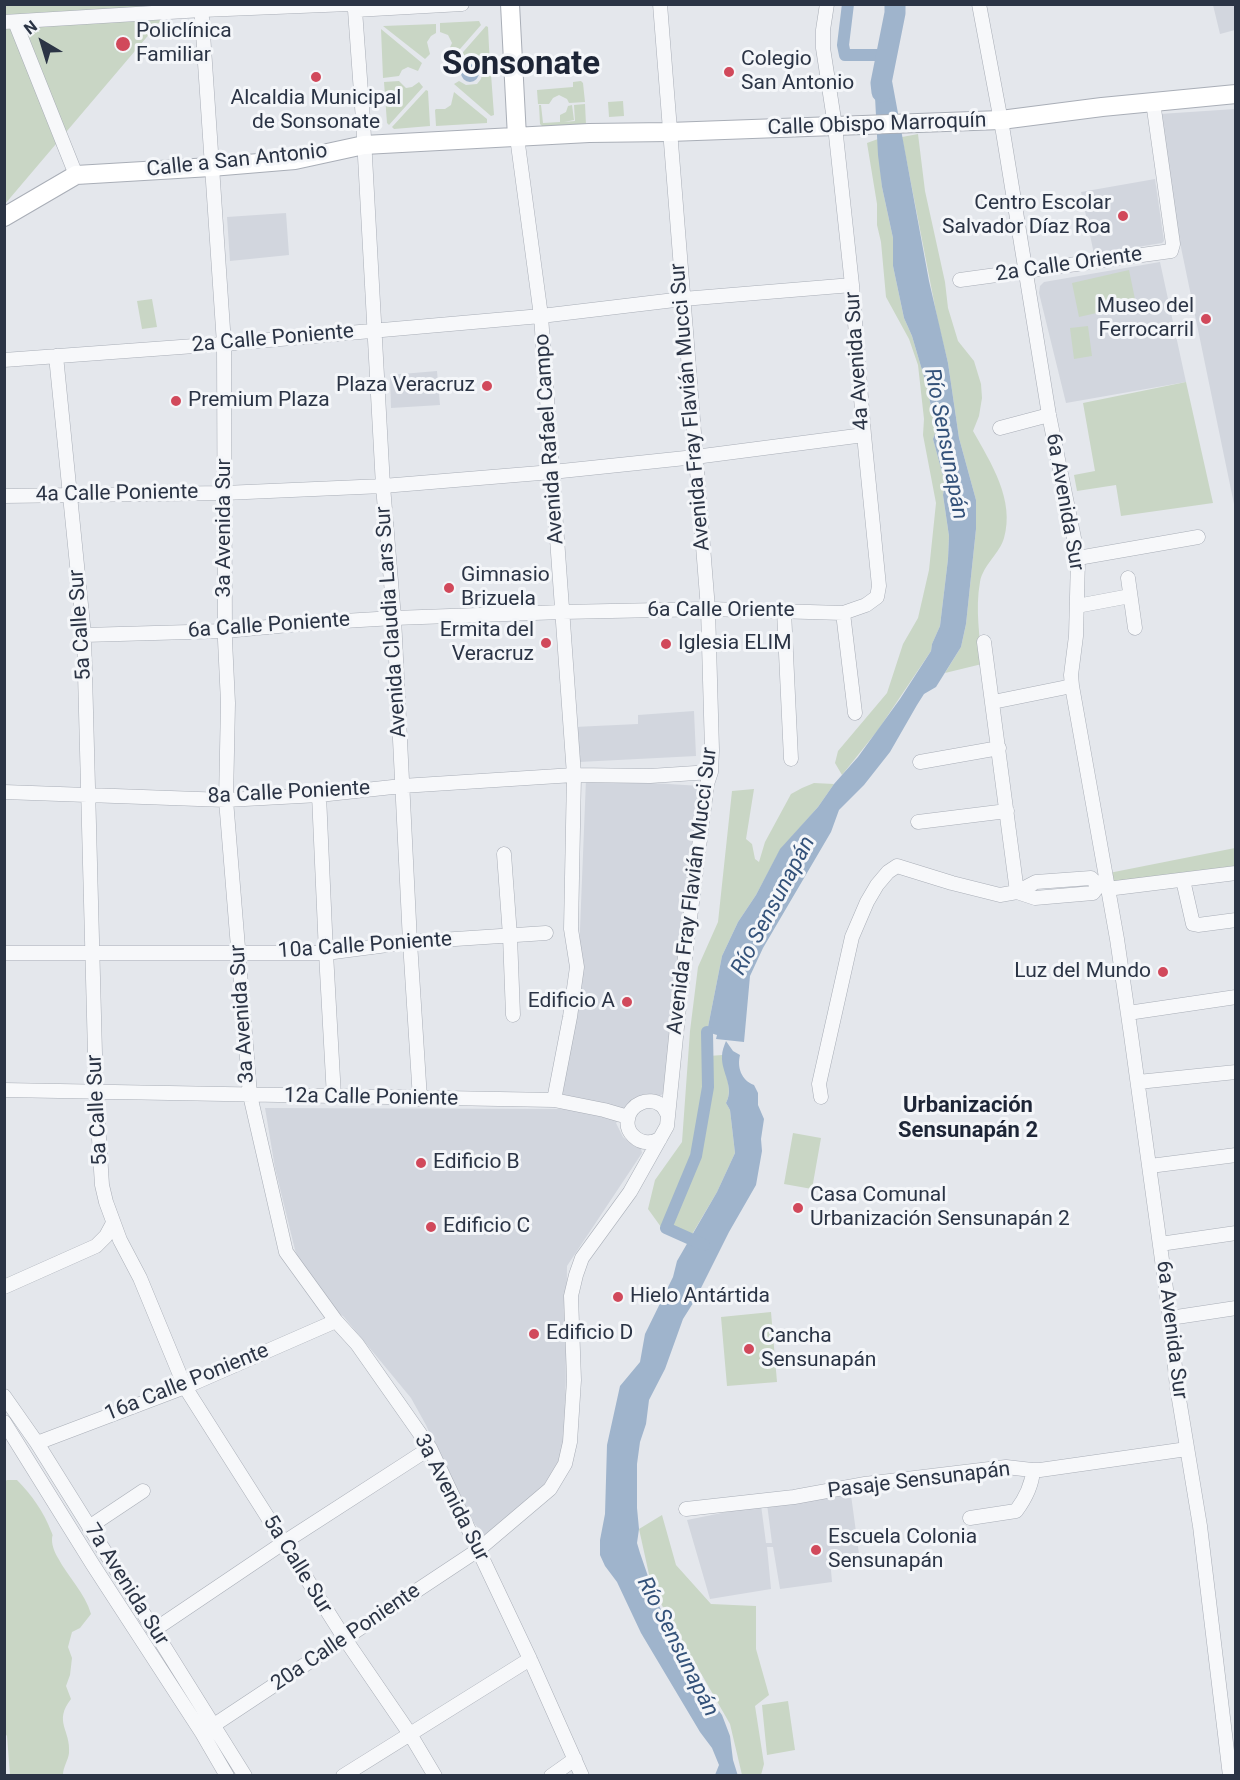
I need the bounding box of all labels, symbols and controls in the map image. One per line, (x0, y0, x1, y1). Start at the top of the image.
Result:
north arrow (12, 12, 72, 72)
text: N (20, 16, 41, 38)
place label: Policlínica Familiar (136, 19, 232, 69)
marker: Policlínica Familiar (114, 35, 132, 53)
district label: Sonsonate (442, 46, 600, 86)
place label: Colegio San Antonio (741, 47, 854, 97)
marker: Colegio San Antonio (722, 65, 736, 79)
marker: Alcaldia Municipal de Sonsonate (309, 70, 323, 84)
place label: Alcaldia Municipal de Sonsonate (231, 86, 401, 136)
street label: Calle Obispo Marroquín (767, 109, 987, 141)
street label: Calle a San Antonio (145, 139, 329, 183)
place label: Centro Escolar Salvador Díaz Roa (942, 191, 1111, 241)
marker: Centro Escolar Salvador Díaz Roa (1116, 209, 1130, 223)
street label: 2a Calle Oriente (994, 242, 1144, 288)
street label: Avenida Fray Flavián Mucci Sur (666, 262, 716, 552)
street label: 4a Avenida Sur (841, 291, 875, 431)
place label: Museo del Ferrocarril (1097, 294, 1194, 344)
marker: Museo del Ferrocarril (1199, 312, 1213, 326)
street label: 2a Calle Poniente (191, 319, 355, 359)
street label: Avenida Rafael Campo (530, 333, 570, 545)
water label: Río Sensunapán (917, 366, 973, 522)
place label: Plaza Veracruz (336, 373, 475, 399)
marker: Plaza Veracruz (480, 379, 494, 393)
place label: Premium Plaza (188, 388, 330, 414)
marker: Premium Plaza (169, 394, 183, 408)
street label: 6a Avenida Sur (1040, 431, 1088, 573)
street label: 3a Avenida Sur (212, 458, 238, 598)
street label: 4a Calle Poniente (35, 480, 199, 508)
street label: Avenida Claudia Lars Sur (371, 505, 413, 739)
place label: Gimnasio Brizuela (461, 563, 550, 613)
street label: 5a Calle Sur (65, 569, 97, 681)
marker: Gimnasio Brizuela (442, 581, 456, 595)
street label: 6a Calle Oriente (647, 598, 795, 624)
street label: 6a Calle Poniente (187, 608, 351, 644)
place label: Ermita del Veracruz (440, 618, 534, 668)
place label: Iglesia ELIM (678, 631, 792, 657)
marker: Ermita del Veracruz (539, 636, 553, 650)
marker: Iglesia ELIM (659, 637, 673, 651)
street label: Avenida Fray Flavián Mucci Sur (663, 746, 723, 1036)
street label: 8a Calle Poniente (207, 776, 371, 810)
water label: Río Sensunapán (726, 832, 822, 980)
street label: 10a Calle Poniente (277, 927, 453, 965)
street label: 3a Avenida Sur (226, 944, 260, 1084)
place label: Luz del Mundo (1014, 959, 1151, 985)
marker: Luz del Mundo (1156, 965, 1170, 979)
place label: Edificio A (528, 989, 615, 1015)
marker: Edificio A (620, 995, 634, 1009)
street label: 5a Calle Sur (83, 1054, 113, 1166)
street label: 12a Calle Poniente (284, 1084, 458, 1112)
district label: Urbanización Sensunapán 2 (898, 1093, 1038, 1144)
place label: Edificio B (433, 1150, 520, 1176)
marker: Edificio B (414, 1156, 428, 1170)
place label: Casa Comunal Urbanización Sensunapán 2 (810, 1183, 1070, 1233)
marker: Casa Comunal Urbanización Sensunapán 2 (791, 1201, 805, 1215)
place label: Edificio C (443, 1214, 530, 1240)
marker: Edificio C (424, 1220, 438, 1234)
street label: 6a Avenida Sur (1150, 1259, 1192, 1401)
place label: Hielo Antártida (630, 1284, 770, 1310)
marker: Hielo Antártida (611, 1290, 625, 1304)
place label: Edificio D (546, 1321, 633, 1347)
place label: Cancha Sensunapán (761, 1324, 876, 1374)
marker: Edificio D (527, 1327, 541, 1341)
street label: 16a Calle Poniente (101, 1339, 273, 1427)
marker: Cancha Sensunapán (742, 1342, 756, 1356)
street label: 3a Avenida Sur (408, 1430, 494, 1566)
street label: Pasaje Sensunapán (826, 1457, 1012, 1505)
street label: 5a Calle Sur (257, 1511, 337, 1619)
street label: 7a Avenida Sur (78, 1519, 174, 1651)
place label: Escuela Colonia Sensunapán (828, 1525, 977, 1575)
marker: Escuela Colonia Sensunapán (809, 1543, 823, 1557)
water label: Río Sensunapán (630, 1573, 724, 1721)
street label: 20a Calle Poniente (267, 1579, 425, 1697)

